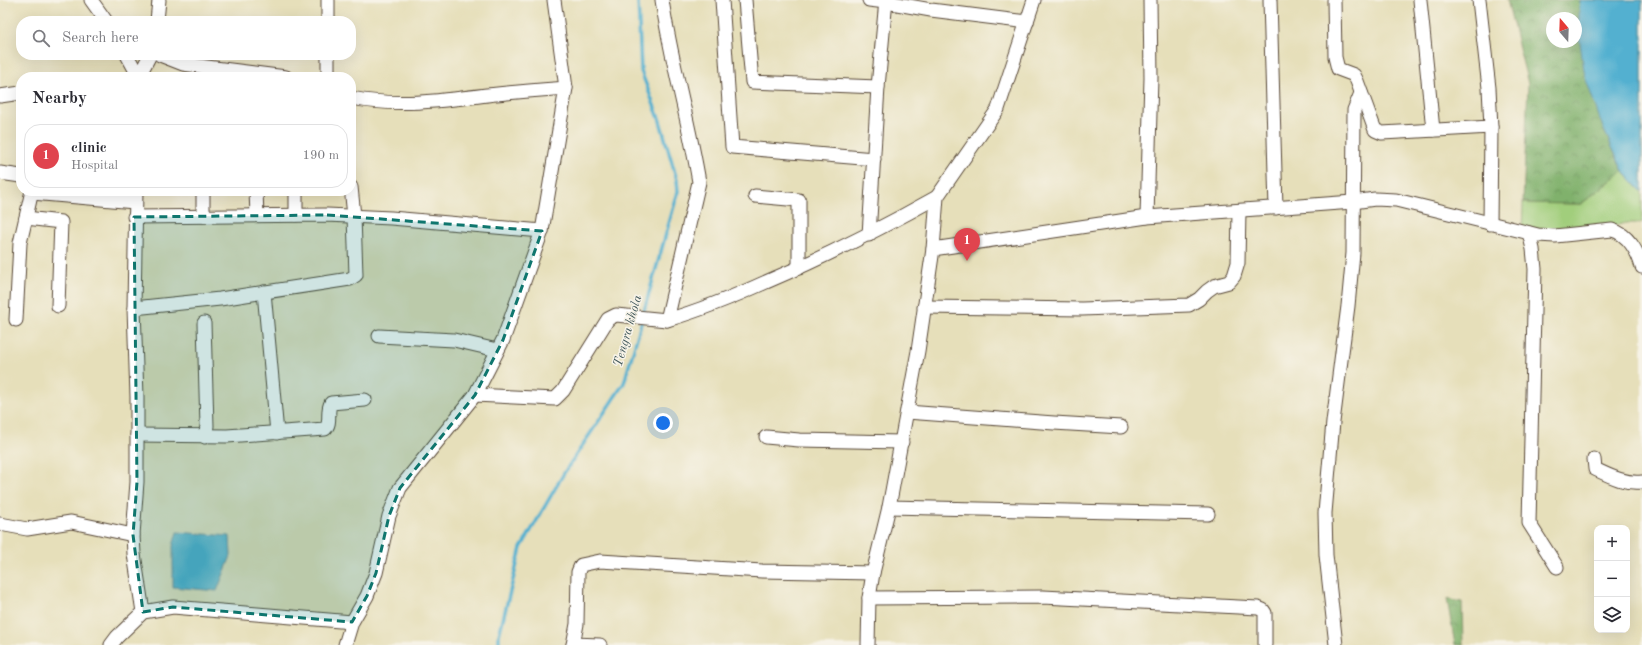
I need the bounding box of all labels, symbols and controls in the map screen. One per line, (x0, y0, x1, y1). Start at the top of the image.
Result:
north arrow (1546, 12, 1582, 48)
search box (16, 16, 356, 60)
icon: search (30, 27, 52, 49)
text: Search here (62, 31, 139, 46)
text: Nearby (32, 90, 87, 107)
text: clinic (71, 141, 107, 156)
text: 1 (42, 149, 50, 162)
text: 190 m (302, 149, 339, 162)
text: Hospital (71, 159, 118, 172)
pin: 1 (954, 228, 980, 261)
water label: Tengra khola (612, 294, 644, 368)
your location (653, 413, 673, 433)
map controls (1594, 525, 1630, 633)
button: + (1594, 525, 1630, 561)
button: − (1594, 561, 1630, 597)
button: layers (1594, 597, 1630, 633)

